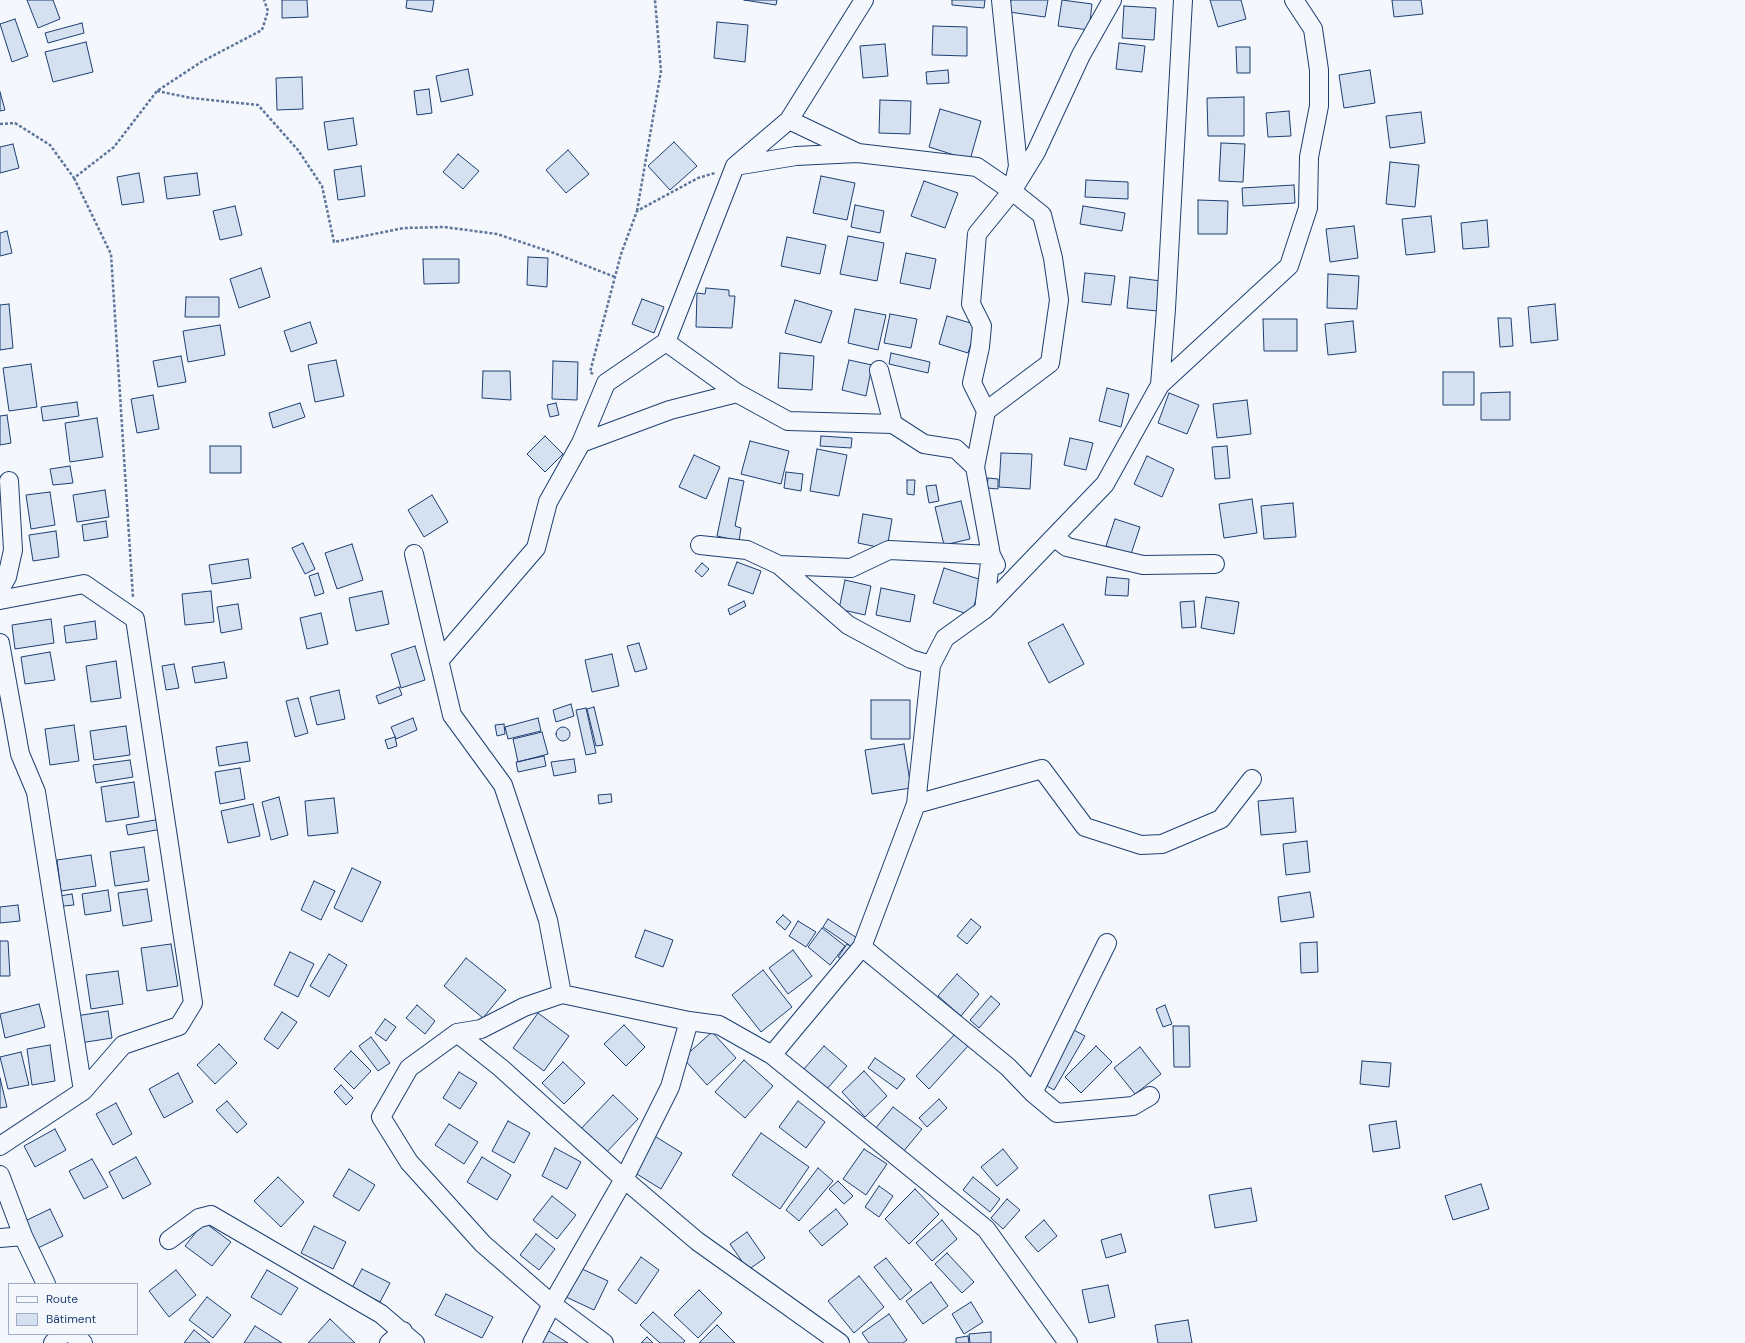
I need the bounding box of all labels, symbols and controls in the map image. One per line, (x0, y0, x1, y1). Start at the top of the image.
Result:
legend (8, 1283, 138, 1335)
text: Route (46, 1291, 78, 1307)
text: Bâtiment (46, 1311, 96, 1327)

